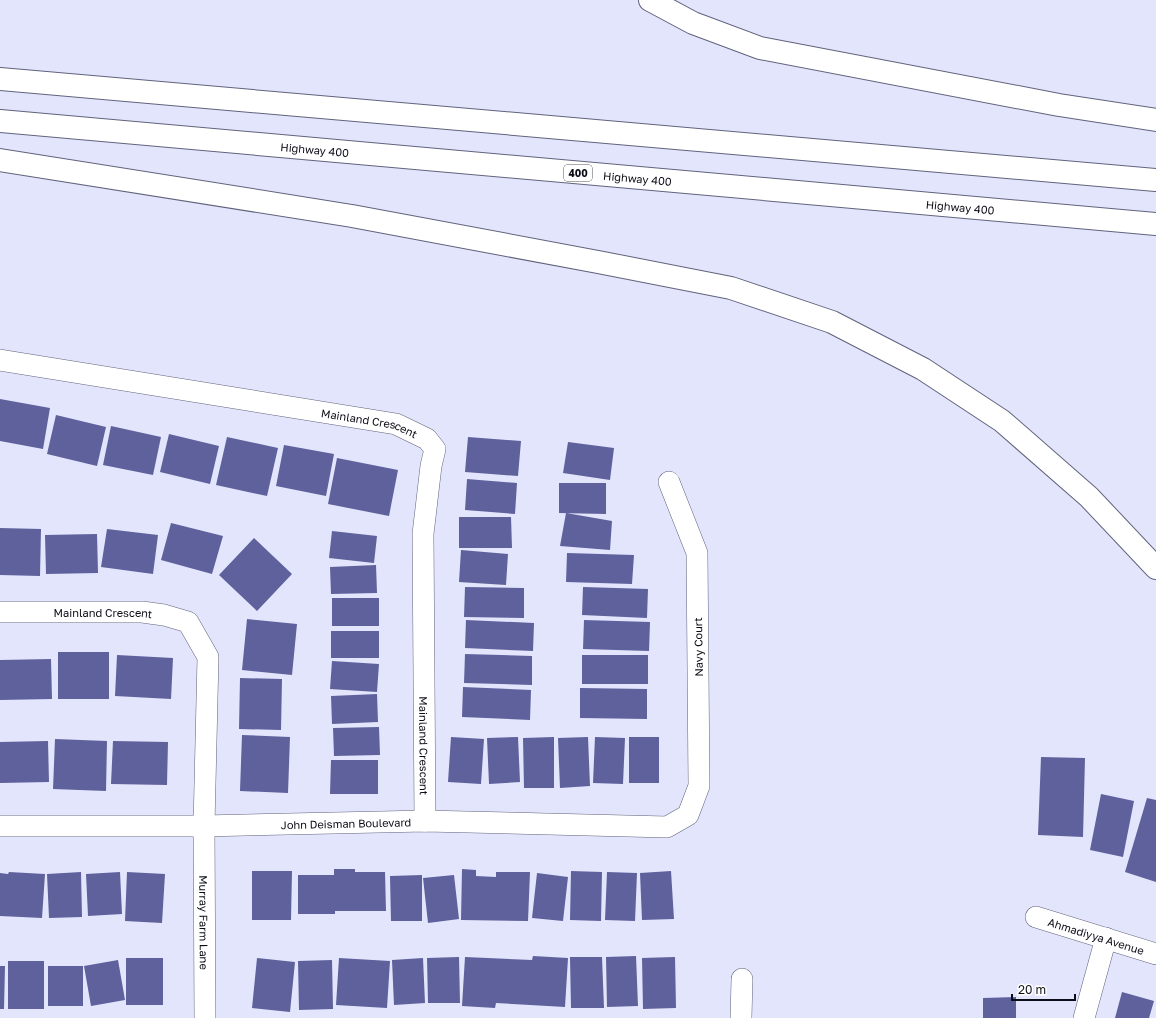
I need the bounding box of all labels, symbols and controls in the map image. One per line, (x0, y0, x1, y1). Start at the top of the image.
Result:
street label: Highway 400 (280, 140, 350, 159)
road number: 400 (564, 165, 592, 181)
street label: Highway 400 (603, 168, 672, 187)
street label: Highway 400 (925, 197, 995, 216)
street label: Mainland Crescent (320, 406, 420, 440)
street label: Mainland Crescent (54, 605, 153, 620)
street label: Navy Court (691, 617, 705, 677)
street label: Mainland Crescent (418, 696, 431, 795)
street label: John Deisman Boulevard (281, 815, 411, 831)
street label: Murray Farm Lane (198, 875, 211, 970)
street label: Ahmadiyya Avenue (1047, 915, 1146, 957)
scale bar (1012, 976, 1075, 1002)
text: 20 m (1018, 982, 1046, 997)

